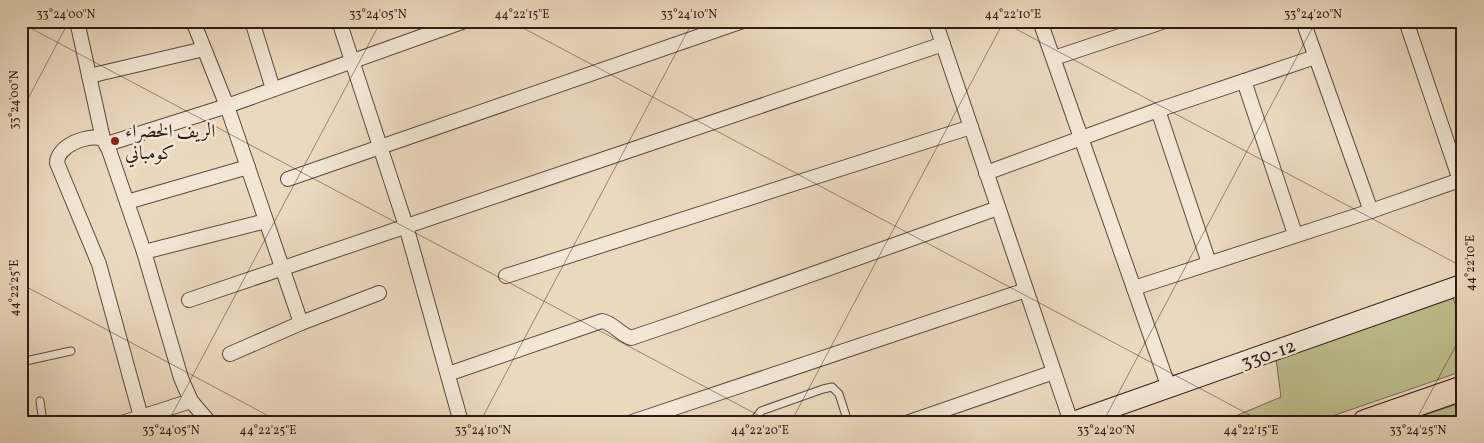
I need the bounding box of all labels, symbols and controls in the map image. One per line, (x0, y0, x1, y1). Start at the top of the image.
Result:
text: 33°24'00"N (36, 7, 96, 23)
text: 33°24'05"N (349, 7, 407, 23)
text: 44°22'15"E (494, 7, 550, 23)
text: 33°24'10"N (661, 7, 717, 23)
text: 44°22'10"E (985, 7, 1041, 23)
text: 33°24'20"N (1284, 7, 1342, 23)
text: 33°24'00"N (7, 70, 23, 130)
place label: الريف الخضراء كومباني (125, 119, 215, 168)
marker: الريف الخضراء كومباني (109, 135, 121, 147)
text: 44°22'10"E (1463, 235, 1479, 291)
text: 44°22'25"E (7, 260, 23, 316)
street label: 330-12 (1238, 333, 1300, 376)
text: 33°24'05"N (142, 423, 200, 439)
text: 44°22'25"E (240, 423, 296, 439)
text: 33°24'10"N (455, 423, 511, 439)
text: 44°22'20"E (731, 423, 789, 439)
text: 33°24'20"N (1077, 423, 1135, 439)
text: 44°22'15"E (1223, 423, 1279, 439)
text: 33°24'25"N (1390, 423, 1447, 439)

